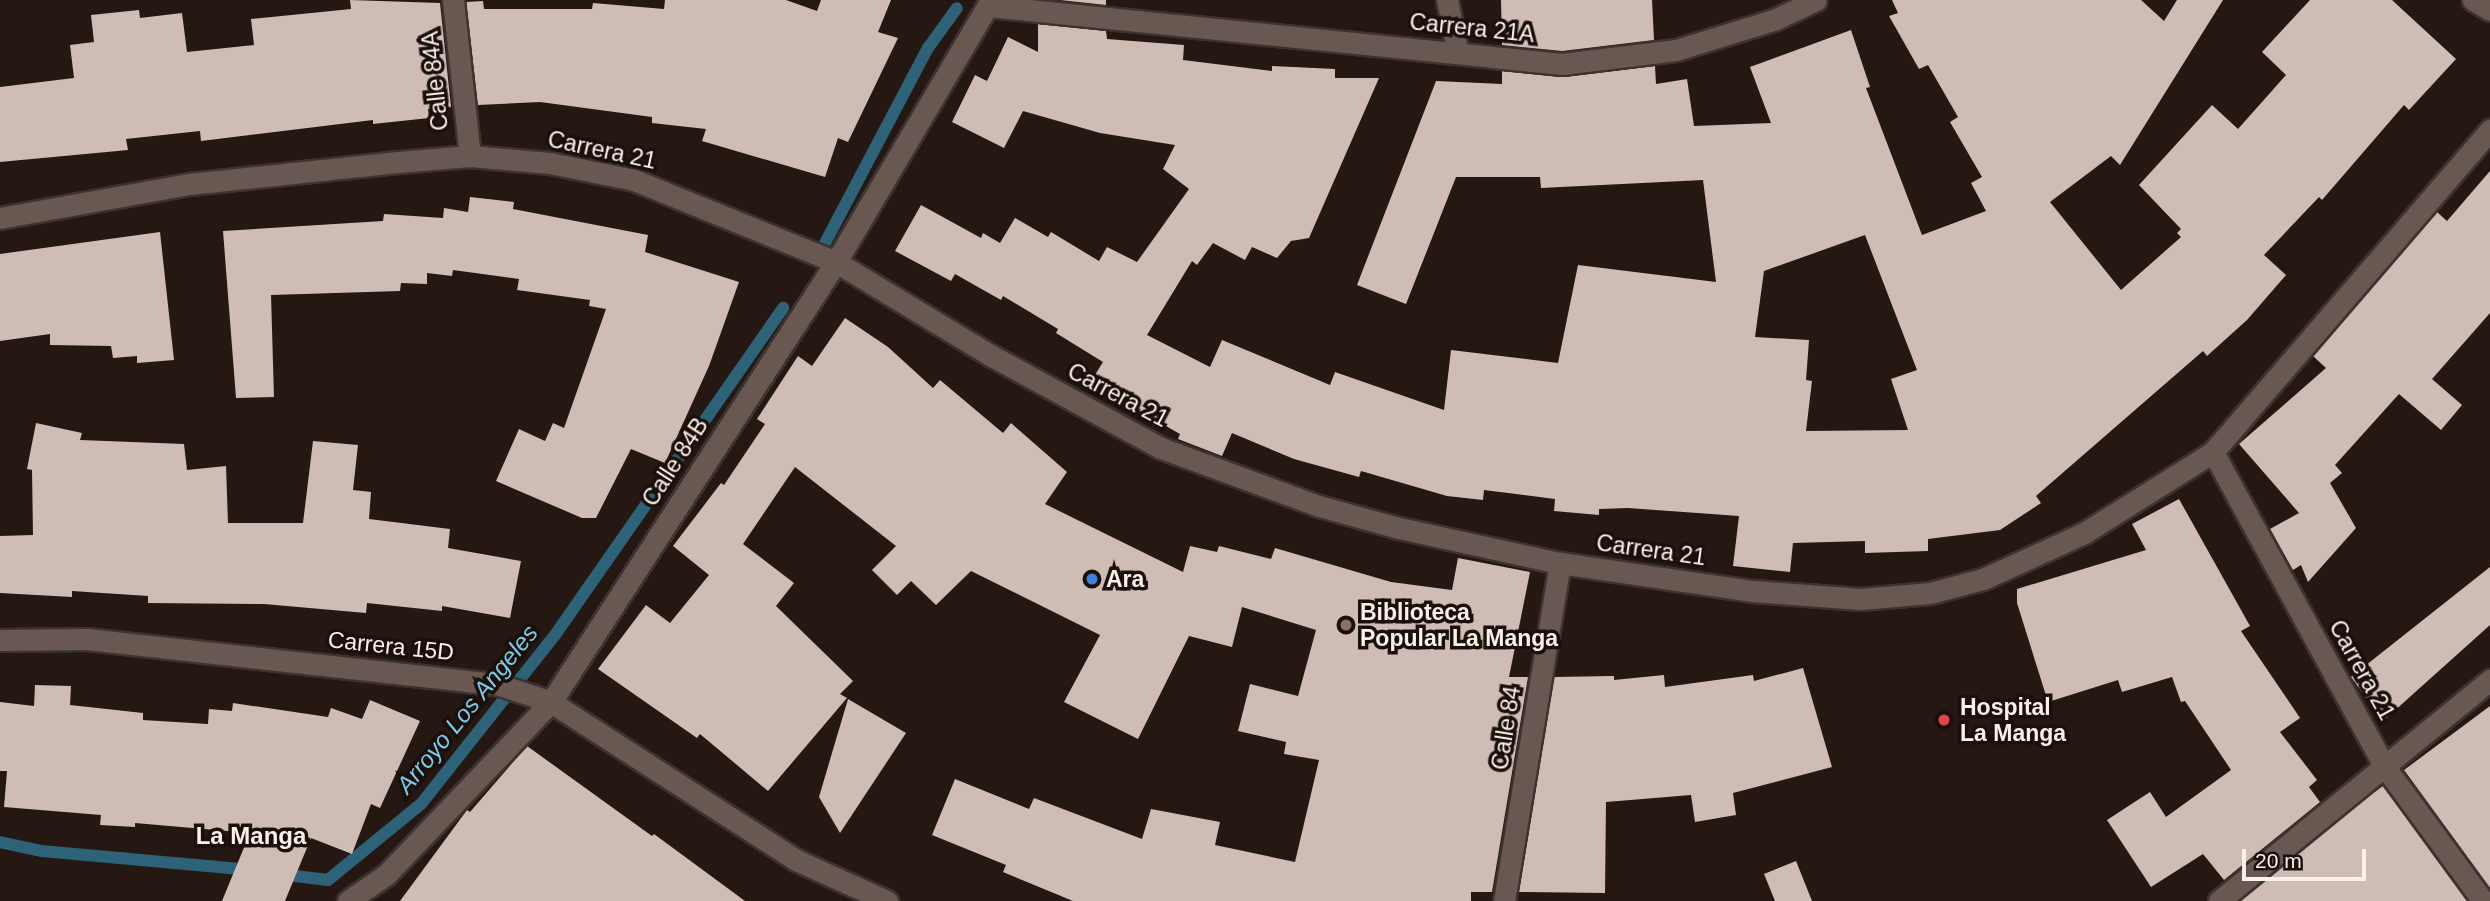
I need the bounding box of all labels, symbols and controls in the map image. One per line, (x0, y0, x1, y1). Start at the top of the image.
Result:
street label: Carrera 21A (1408, 8, 1536, 48)
street label: Calle 84A (416, 30, 454, 132)
street label: Carrera 21 (545, 125, 659, 175)
street label: Carrera 21 (1063, 357, 1173, 433)
street label: Calle 84B (636, 413, 714, 511)
street label: Carrera 21 (1595, 529, 1707, 571)
place label: Ara (1106, 565, 1144, 593)
marker: Ara (1084, 571, 1100, 587)
place label: Biblioteca Popular La Manga (1360, 598, 1558, 652)
street label: Carrera 21 (2323, 615, 2401, 725)
marker: Biblioteca Popular La Manga (1338, 617, 1354, 633)
water label: Arroyo Los Angeles (390, 619, 544, 799)
street label: Carrera 15D (327, 626, 455, 666)
street label: Calle 84 (1486, 684, 1526, 772)
place label: Hospital La Manga (1960, 693, 2066, 747)
marker: Hospital La Manga (1934, 710, 1954, 730)
district label: La Manga (196, 822, 306, 850)
scale bar (2245, 834, 2369, 878)
text: 20 m (2255, 849, 2302, 872)

